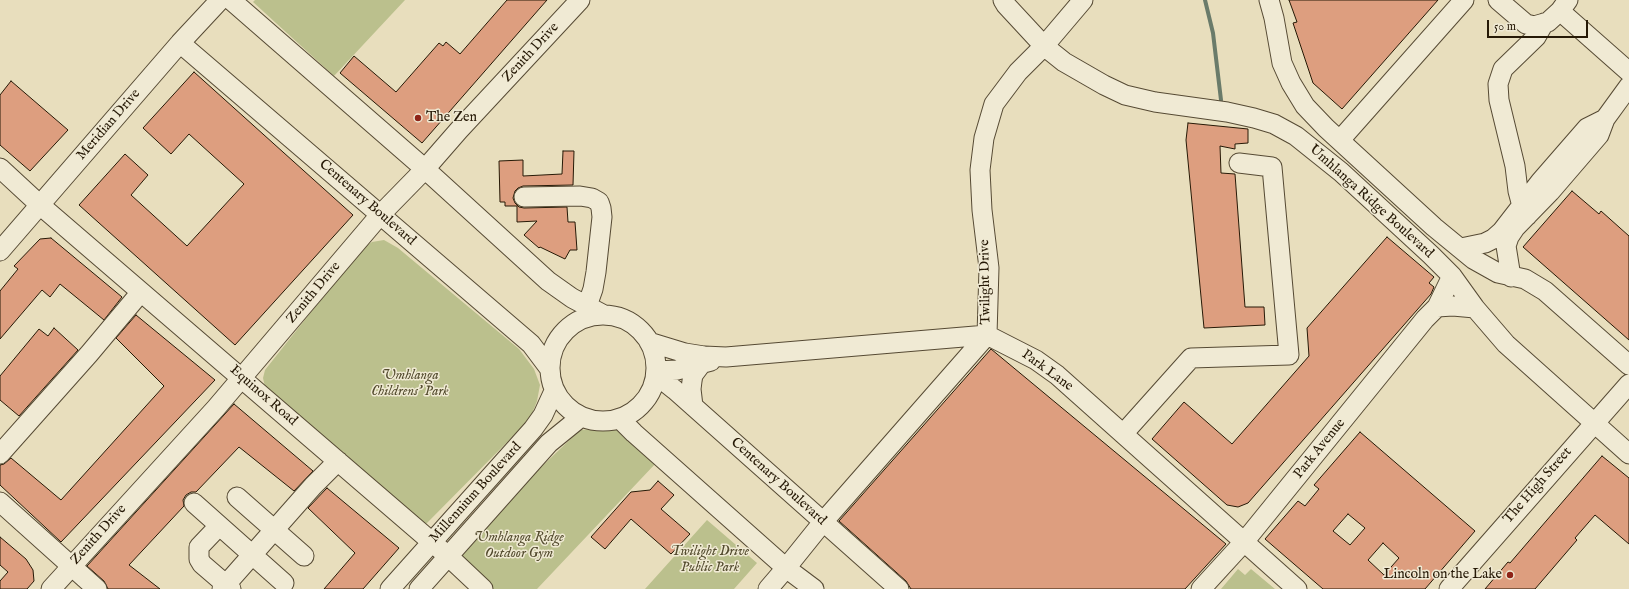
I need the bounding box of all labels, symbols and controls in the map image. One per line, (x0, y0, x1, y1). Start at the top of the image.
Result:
scale bar (1489, 12, 1590, 38)
text: 50 m (1494, 19, 1516, 34)
street label: Zenith Drive (499, 20, 563, 86)
street label: Meridian Drive (74, 86, 144, 164)
place label: The Zen (426, 110, 477, 126)
marker: The Zen (413, 113, 423, 123)
street label: Umhlanga Ridge Boulevard (1305, 142, 1437, 262)
street label: Centenary Boulevard (315, 156, 419, 250)
street label: Twilight Drive (977, 239, 995, 325)
street label: Zenith Drive (283, 259, 345, 327)
street label: Park Lane (1018, 347, 1076, 395)
street label: Equinox Road (226, 362, 300, 430)
park label: Umhlanga Childrens' Park (371, 368, 449, 400)
street label: Park Avenue (1291, 416, 1349, 482)
street label: Centenary Boulevard (727, 435, 829, 529)
street label: Millennium Boulevard (426, 439, 526, 547)
street label: The High Street (1500, 444, 1576, 528)
street label: Zenith Drive (68, 501, 130, 569)
park label: Umhlanga Ridge Outdoor Gym (474, 530, 564, 562)
park label: Twilight Drive Public Park (671, 544, 749, 576)
place label: Lincoln on the Lake (1383, 567, 1502, 583)
marker: Lincoln on the Lake (1505, 570, 1515, 580)

